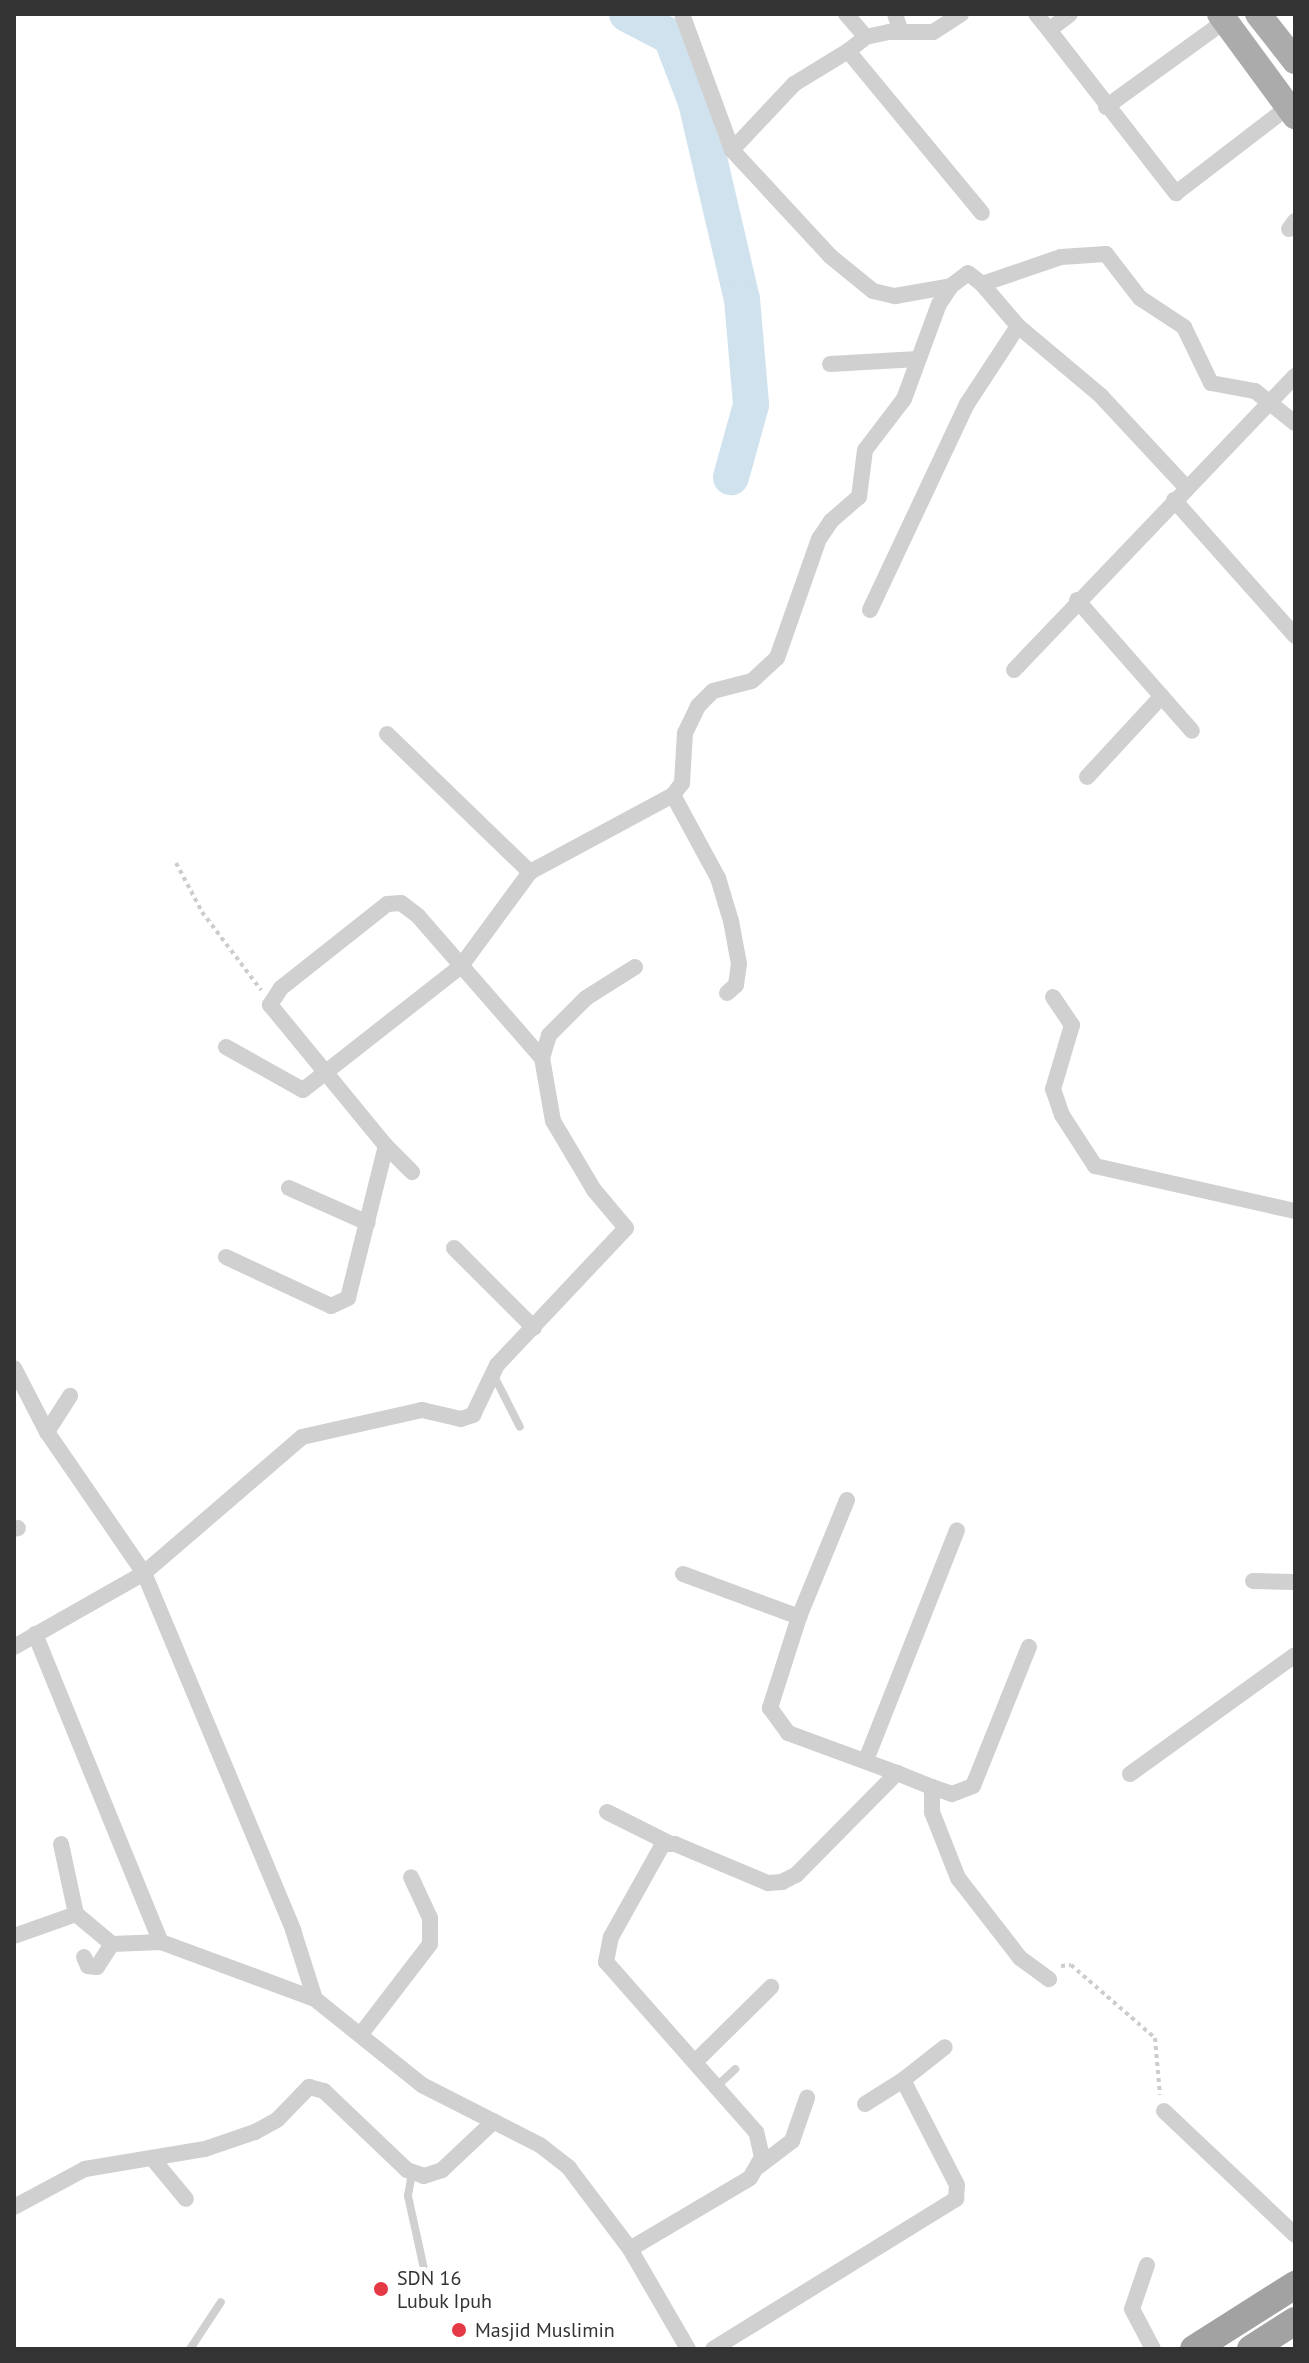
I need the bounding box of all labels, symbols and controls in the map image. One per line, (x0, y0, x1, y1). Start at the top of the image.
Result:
place label: SDN 16 Lubuk Ipuh (397, 2266, 493, 2313)
marker: SDN 16 Lubuk Ipuh (372, 2280, 390, 2298)
place label: Masjid Muslimin (475, 2318, 615, 2342)
marker: Masjid Muslimin (450, 2321, 468, 2339)

